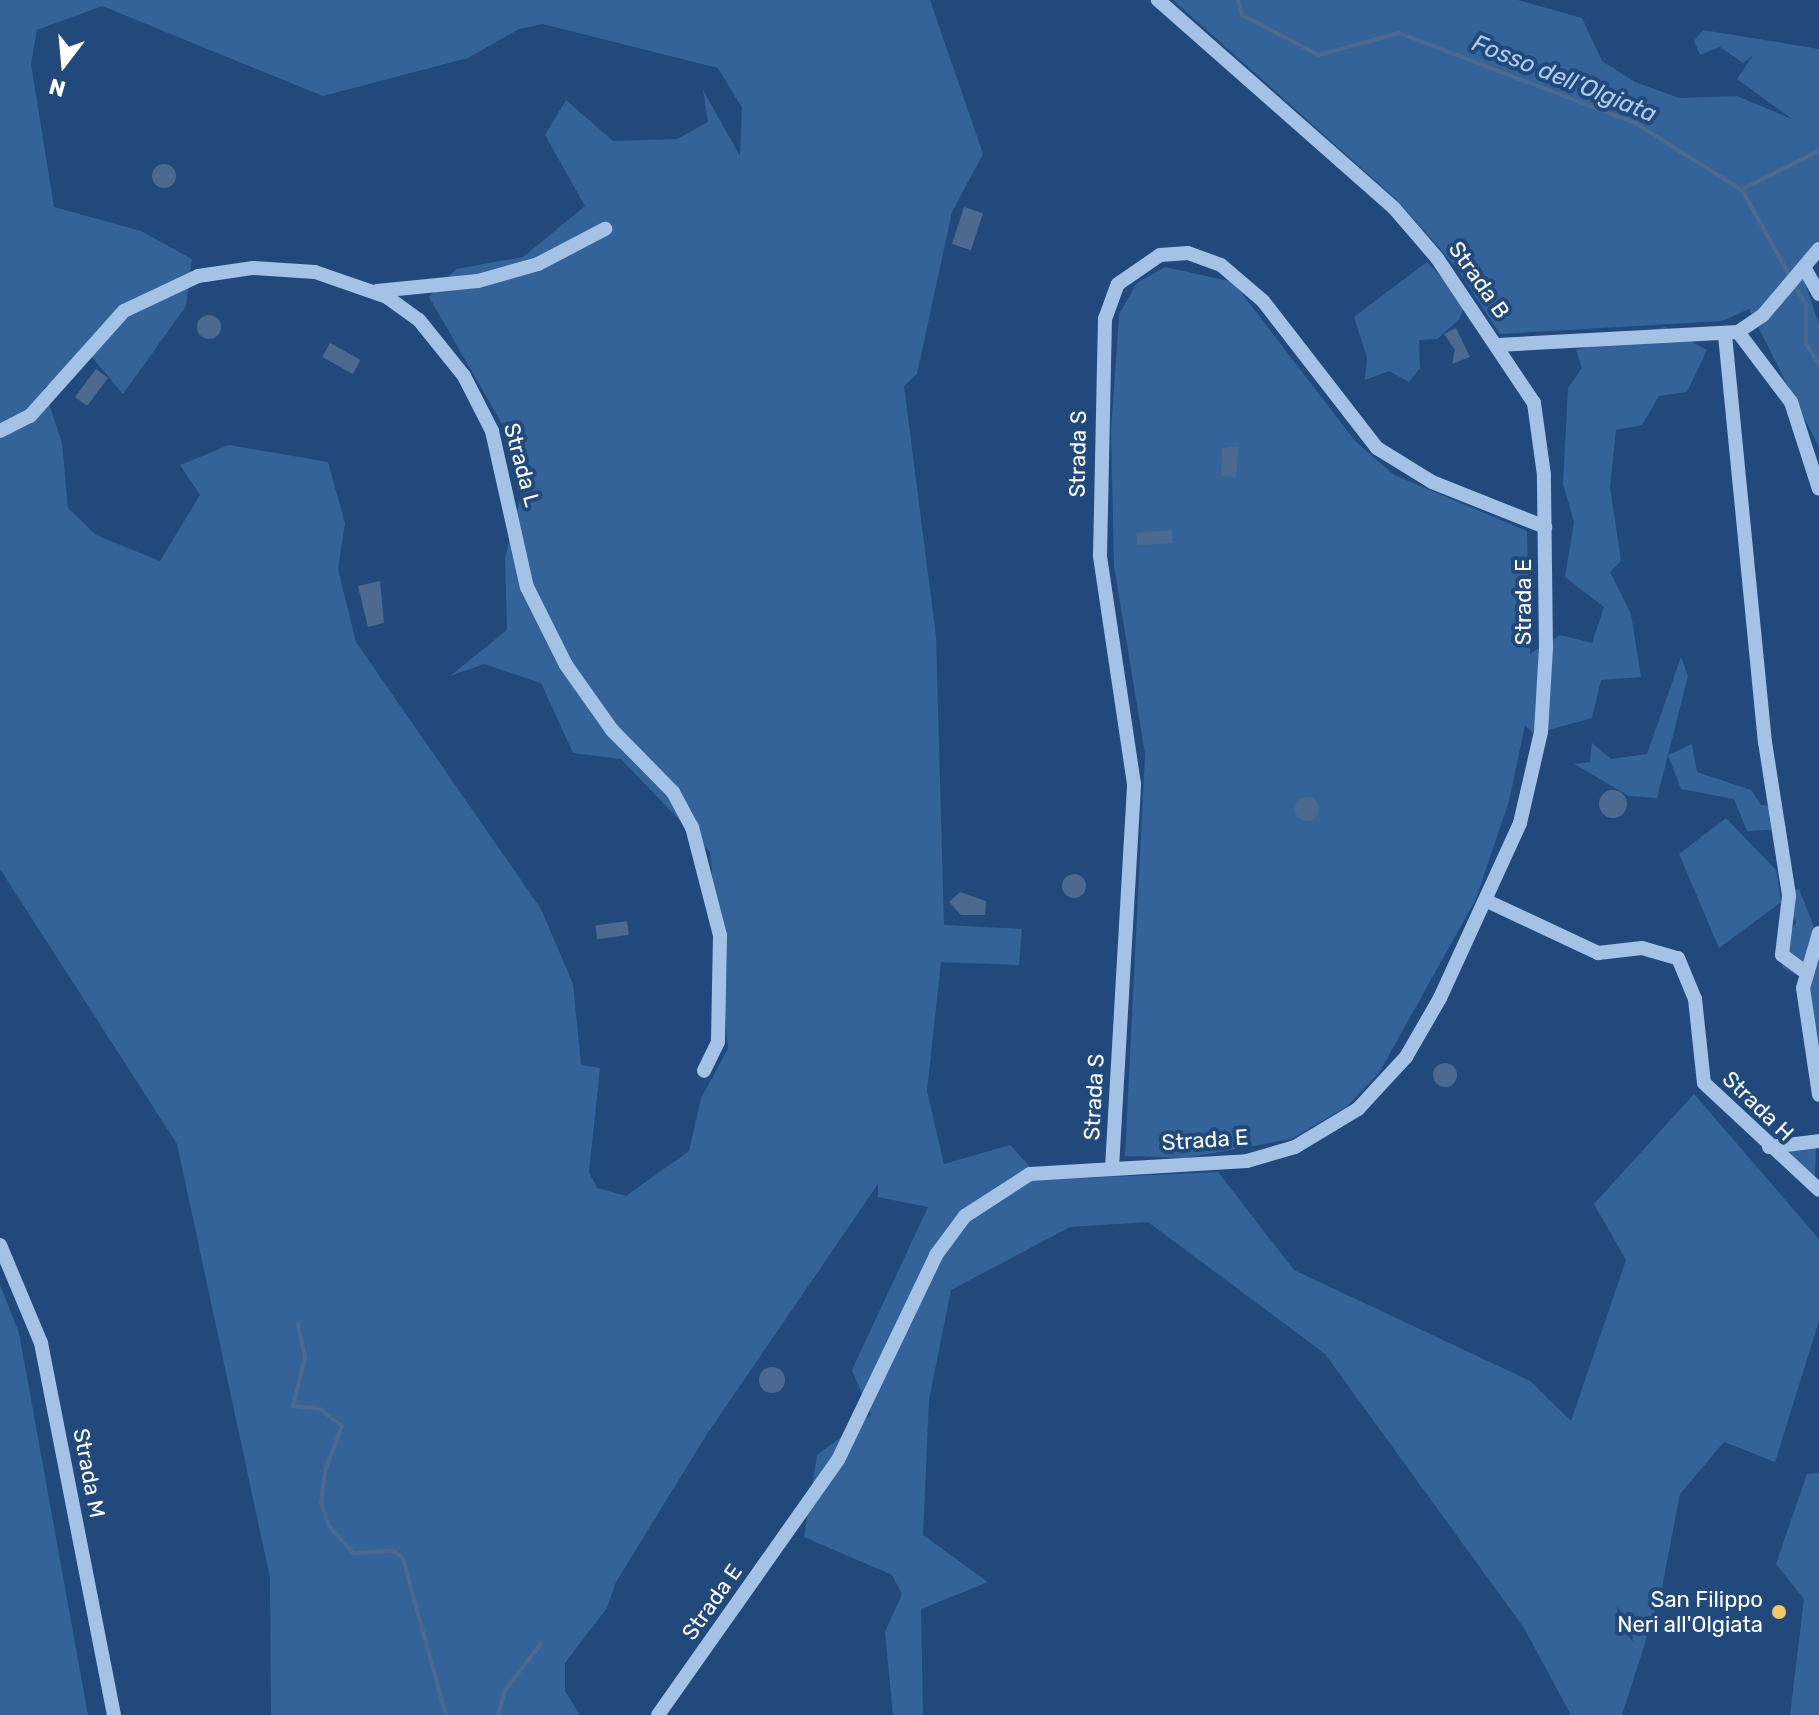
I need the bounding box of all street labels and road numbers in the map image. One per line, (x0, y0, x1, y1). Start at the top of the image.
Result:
street label: Strada B (1443, 236, 1515, 324)
street label: Strada S (1064, 410, 1092, 498)
street label: Strada L (498, 420, 546, 510)
street label: Strada E (1511, 559, 1537, 645)
street label: Strada S (1079, 1053, 1109, 1141)
street label: Strada H (1717, 1066, 1799, 1146)
street label: Strada E (1161, 1124, 1249, 1156)
street label: Strada M (67, 1426, 111, 1520)
street label: Strada E (676, 1559, 748, 1645)

